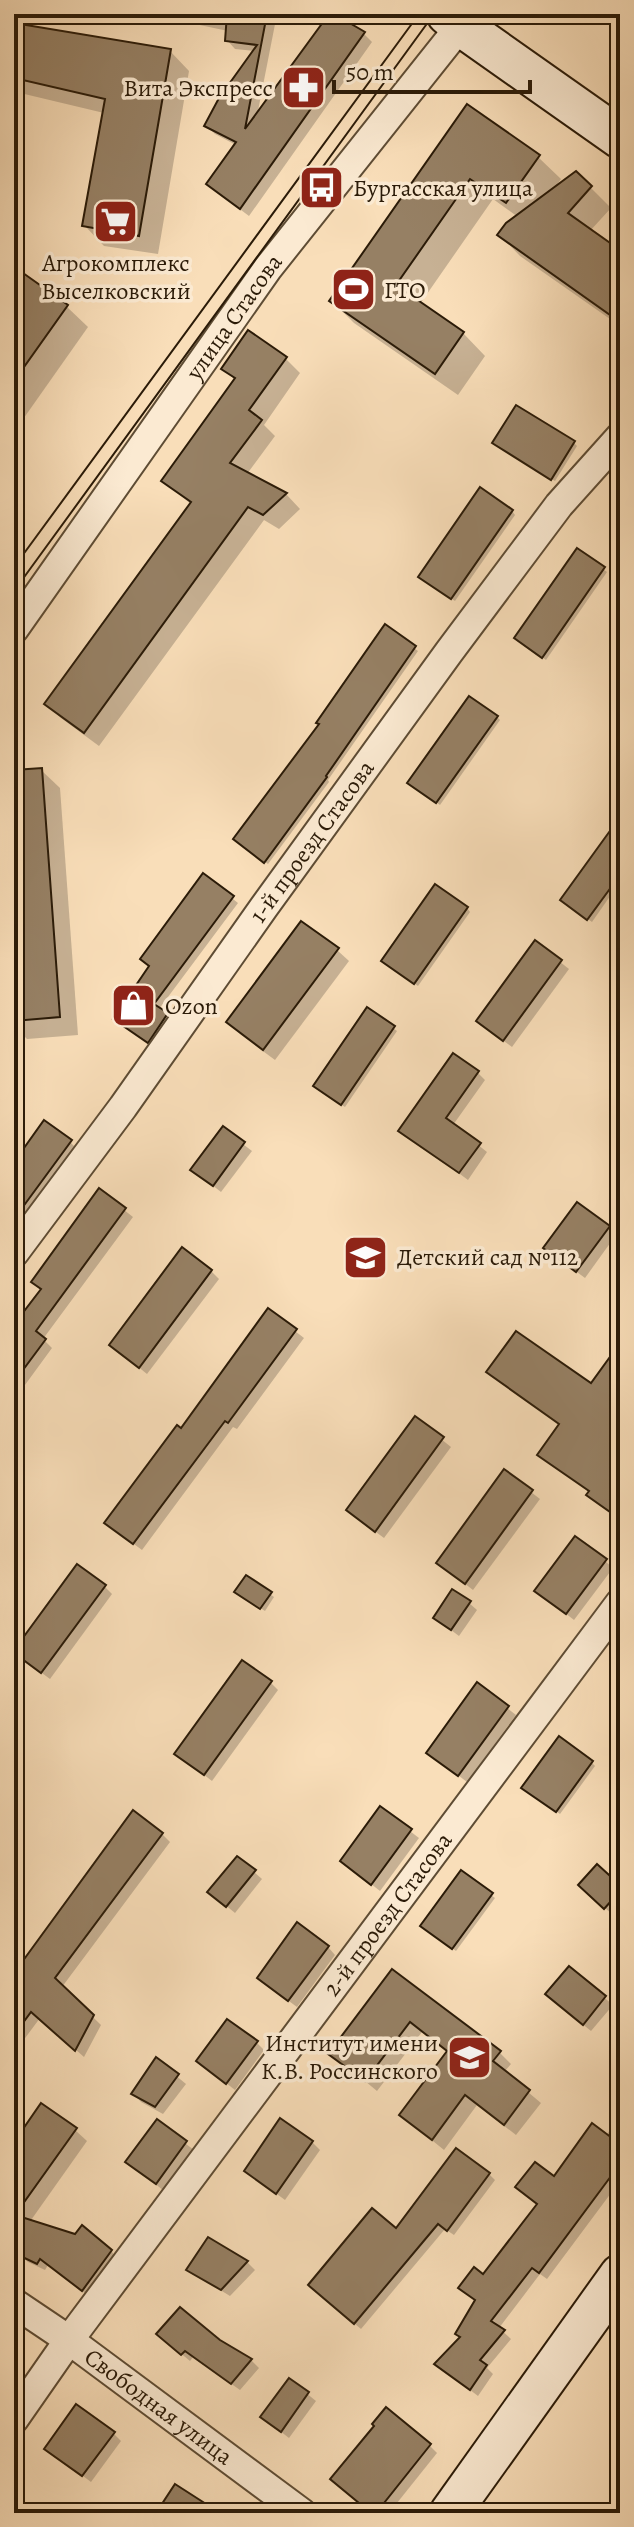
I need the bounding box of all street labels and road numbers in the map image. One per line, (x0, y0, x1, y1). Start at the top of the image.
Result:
street label: улица Стасова (178, 247, 289, 387)
street label: 1-й проезд Стасова (242, 754, 381, 929)
street label: 2-й проезд Стасова (316, 1826, 459, 2003)
street label: Свободная улица (78, 2341, 239, 2472)

